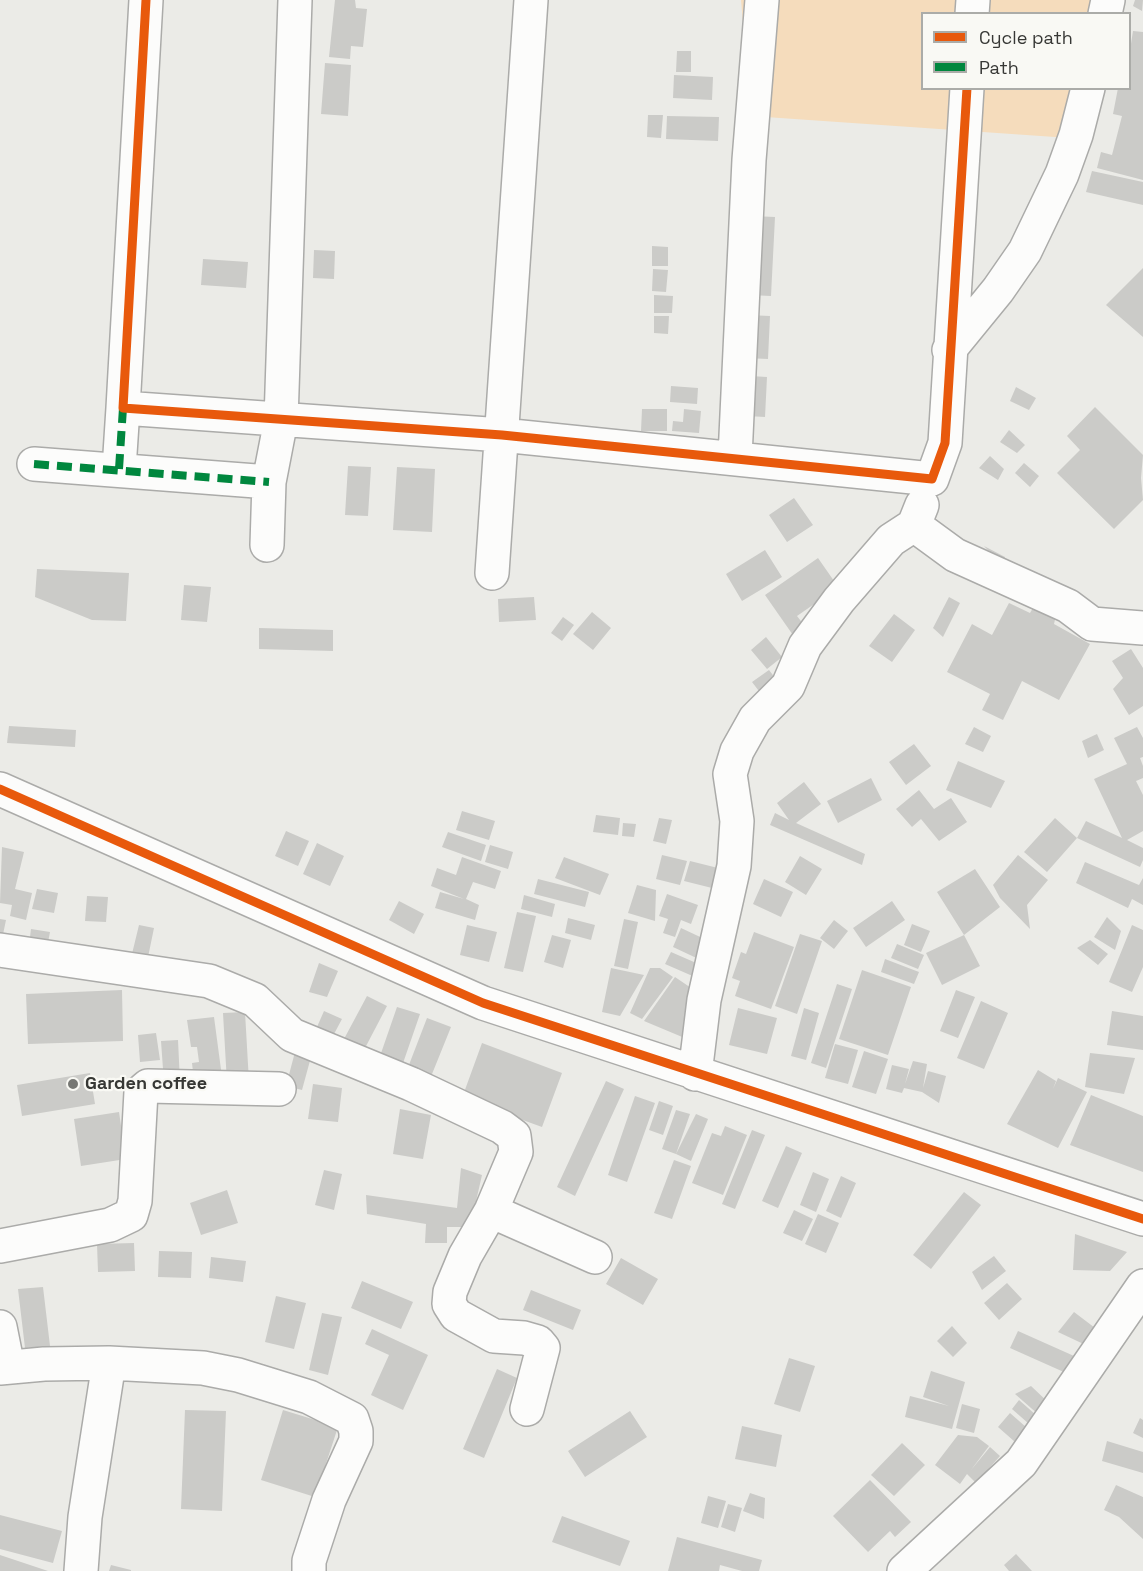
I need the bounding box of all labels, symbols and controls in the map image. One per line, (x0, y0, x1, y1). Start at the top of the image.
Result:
legend (921, 12, 1131, 90)
text: Cycle path (979, 26, 1073, 49)
text: Path (979, 56, 1019, 79)
place label: Garden coffee (85, 1073, 207, 1095)
marker: Garden coffee (66, 1077, 80, 1091)

